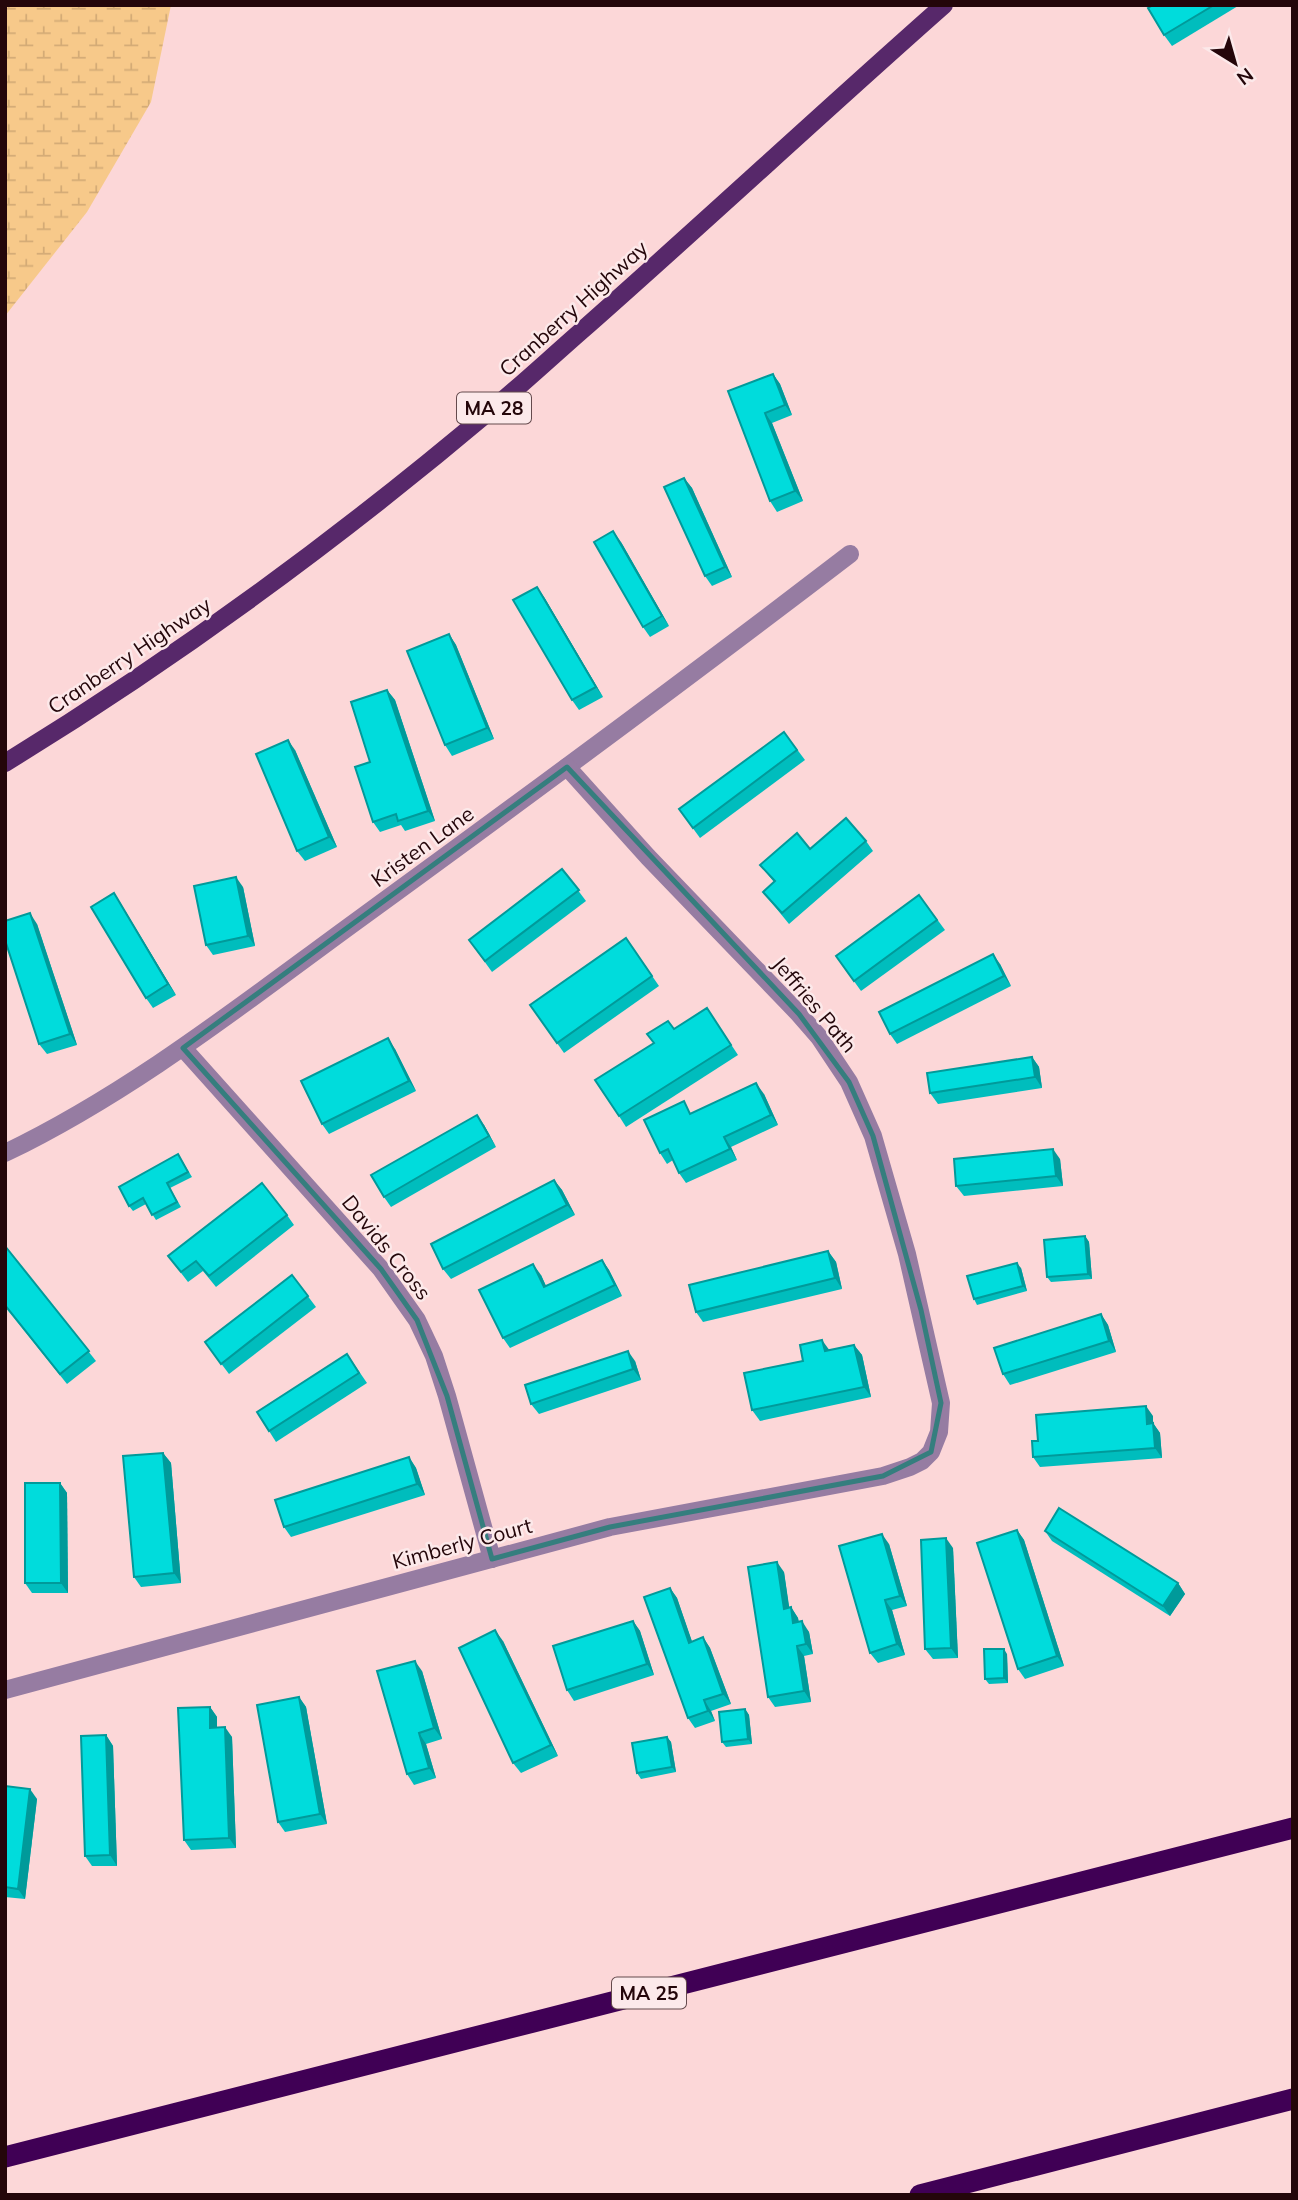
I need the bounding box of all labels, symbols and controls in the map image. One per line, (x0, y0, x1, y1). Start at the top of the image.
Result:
north arrow (1200, 28, 1270, 98)
text: N (1232, 63, 1258, 90)
street label: Cranberry Highway (493, 234, 653, 382)
road number: MA 28 (457, 392, 531, 424)
street label: Cranberry Highway (43, 591, 215, 719)
street label: Kristen Lane (366, 800, 478, 892)
street label: Jeffries Path (767, 951, 863, 1057)
street label: Davids Cross (337, 1189, 437, 1305)
street label: Kimberly Court (389, 1512, 535, 1574)
road number: MA 25 (612, 1978, 686, 2008)

